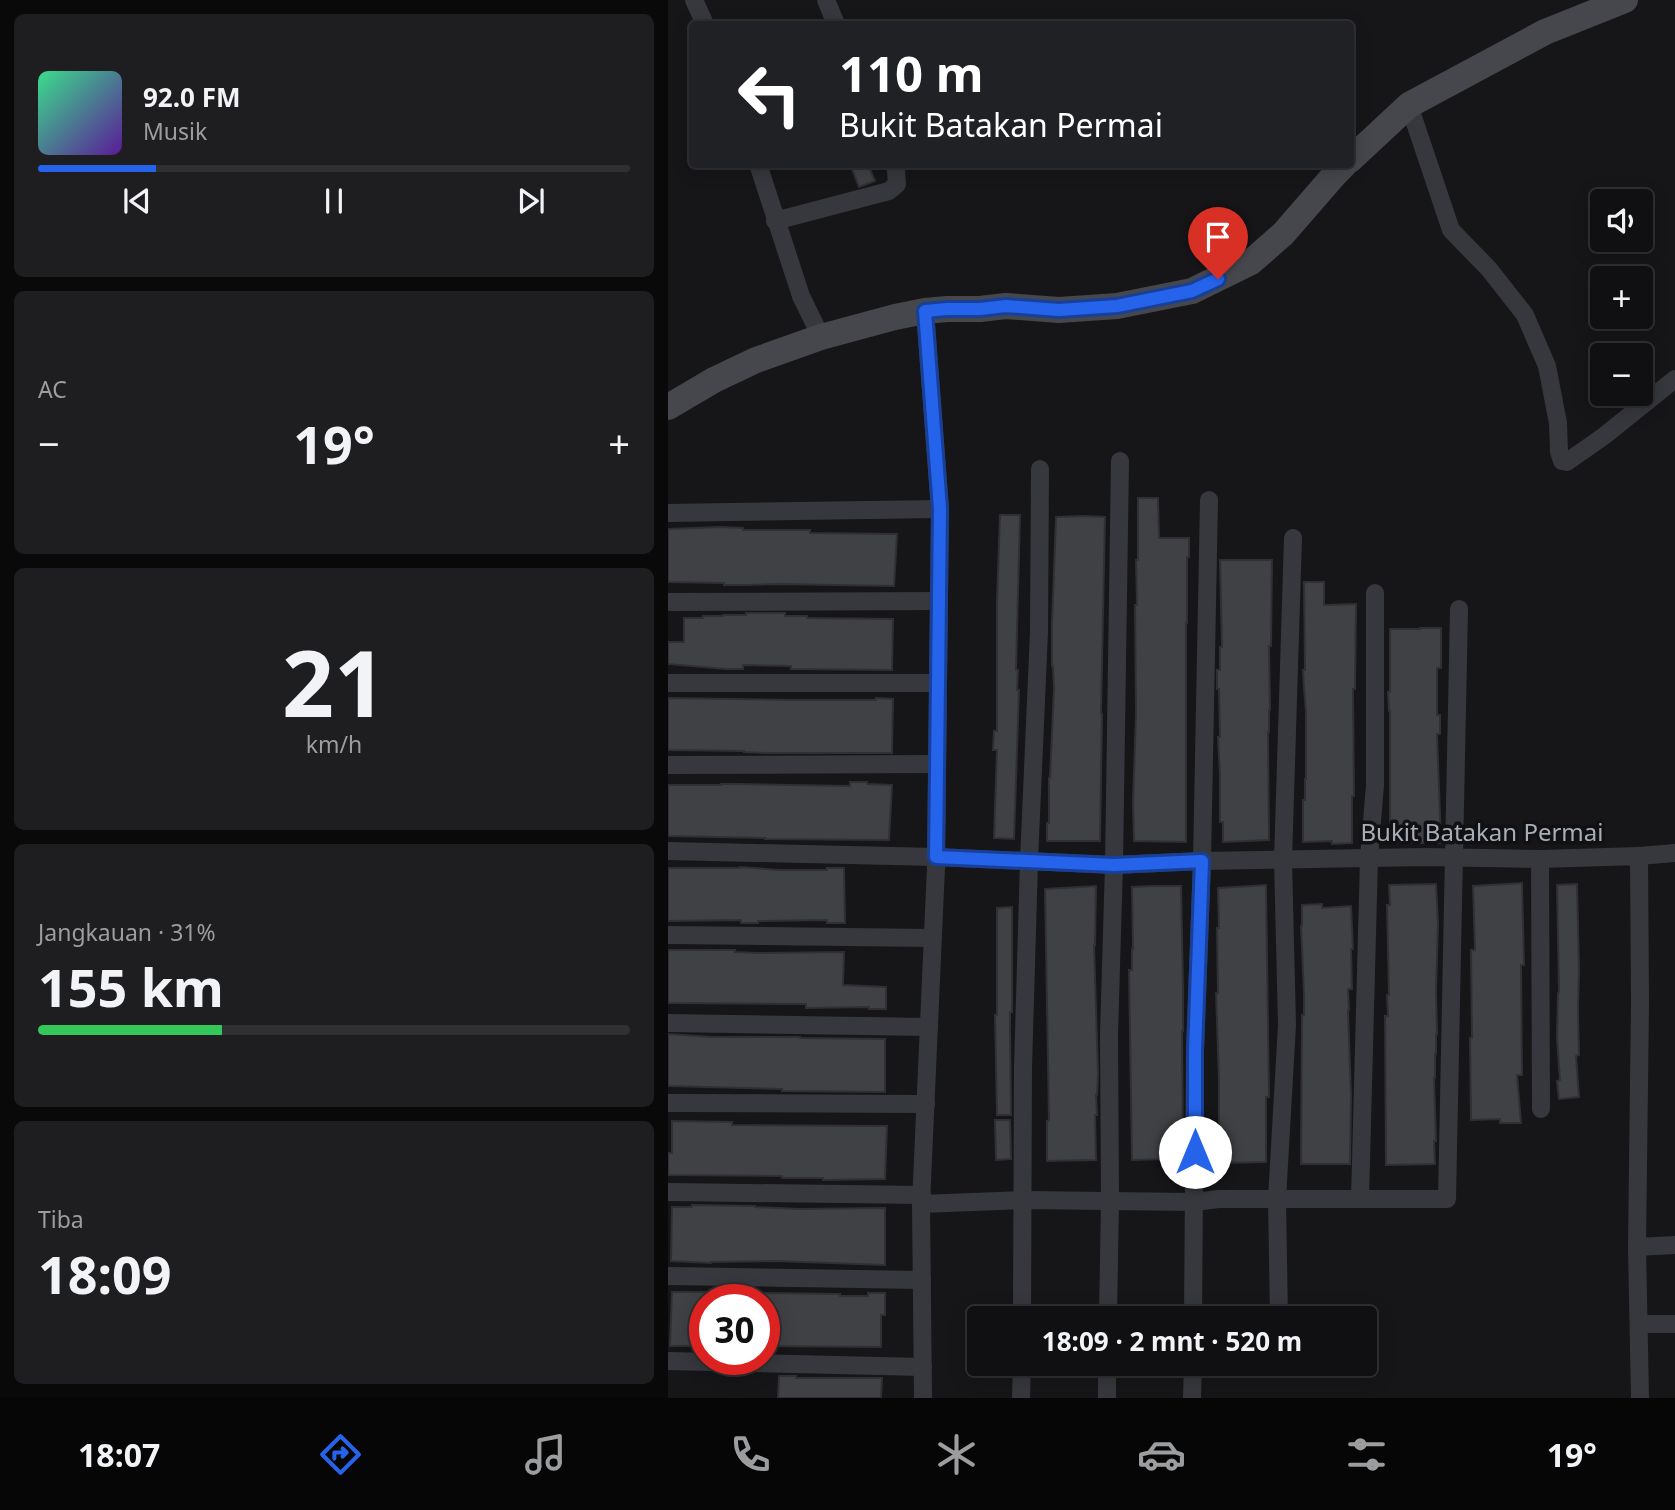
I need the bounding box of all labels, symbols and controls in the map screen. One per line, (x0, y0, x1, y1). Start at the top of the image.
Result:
text: 110 m (839, 40, 984, 106)
icon: left (724, 49, 815, 140)
text: 92.0 FM (143, 79, 240, 115)
text: Bukit Batakan Permai (839, 103, 1163, 146)
text: Musik (143, 115, 207, 147)
icon: previous (118, 182, 156, 220)
icon: pause (315, 182, 353, 220)
icon: next (512, 182, 550, 220)
map controls (1590, 189, 1653, 406)
button: sound (1590, 189, 1653, 252)
pin (1188, 207, 1248, 279)
icon: arrive (1199, 218, 1237, 256)
button: + (1590, 266, 1653, 329)
button: − (1590, 343, 1653, 406)
text: AC (38, 373, 67, 405)
text: 19° (293, 408, 375, 479)
text: − (38, 417, 60, 469)
text: + (608, 417, 630, 469)
text: 21 (282, 620, 386, 744)
text: km/h (306, 728, 362, 760)
street label: Bukit Batakan Permai (1361, 815, 1603, 848)
text: Jangkauan · 31% (38, 916, 216, 948)
text: 155 km (38, 951, 224, 1022)
position arrow (1158, 1115, 1232, 1189)
text: Tiba (38, 1203, 84, 1235)
text: 18:09 (38, 1238, 172, 1309)
speed limit sign: 30 (689, 1284, 780, 1375)
text: 18:09 · 2 mnt · 520 m (1042, 1323, 1302, 1359)
icon: directions (316, 1430, 365, 1479)
icon: music (521, 1430, 570, 1479)
icon: phone (726, 1430, 775, 1479)
icon: climate (932, 1430, 981, 1479)
icon: car (1137, 1430, 1186, 1479)
icon: filters (1342, 1430, 1391, 1479)
text: 18:07 (78, 1433, 160, 1476)
text: 19° (1547, 1433, 1597, 1476)

